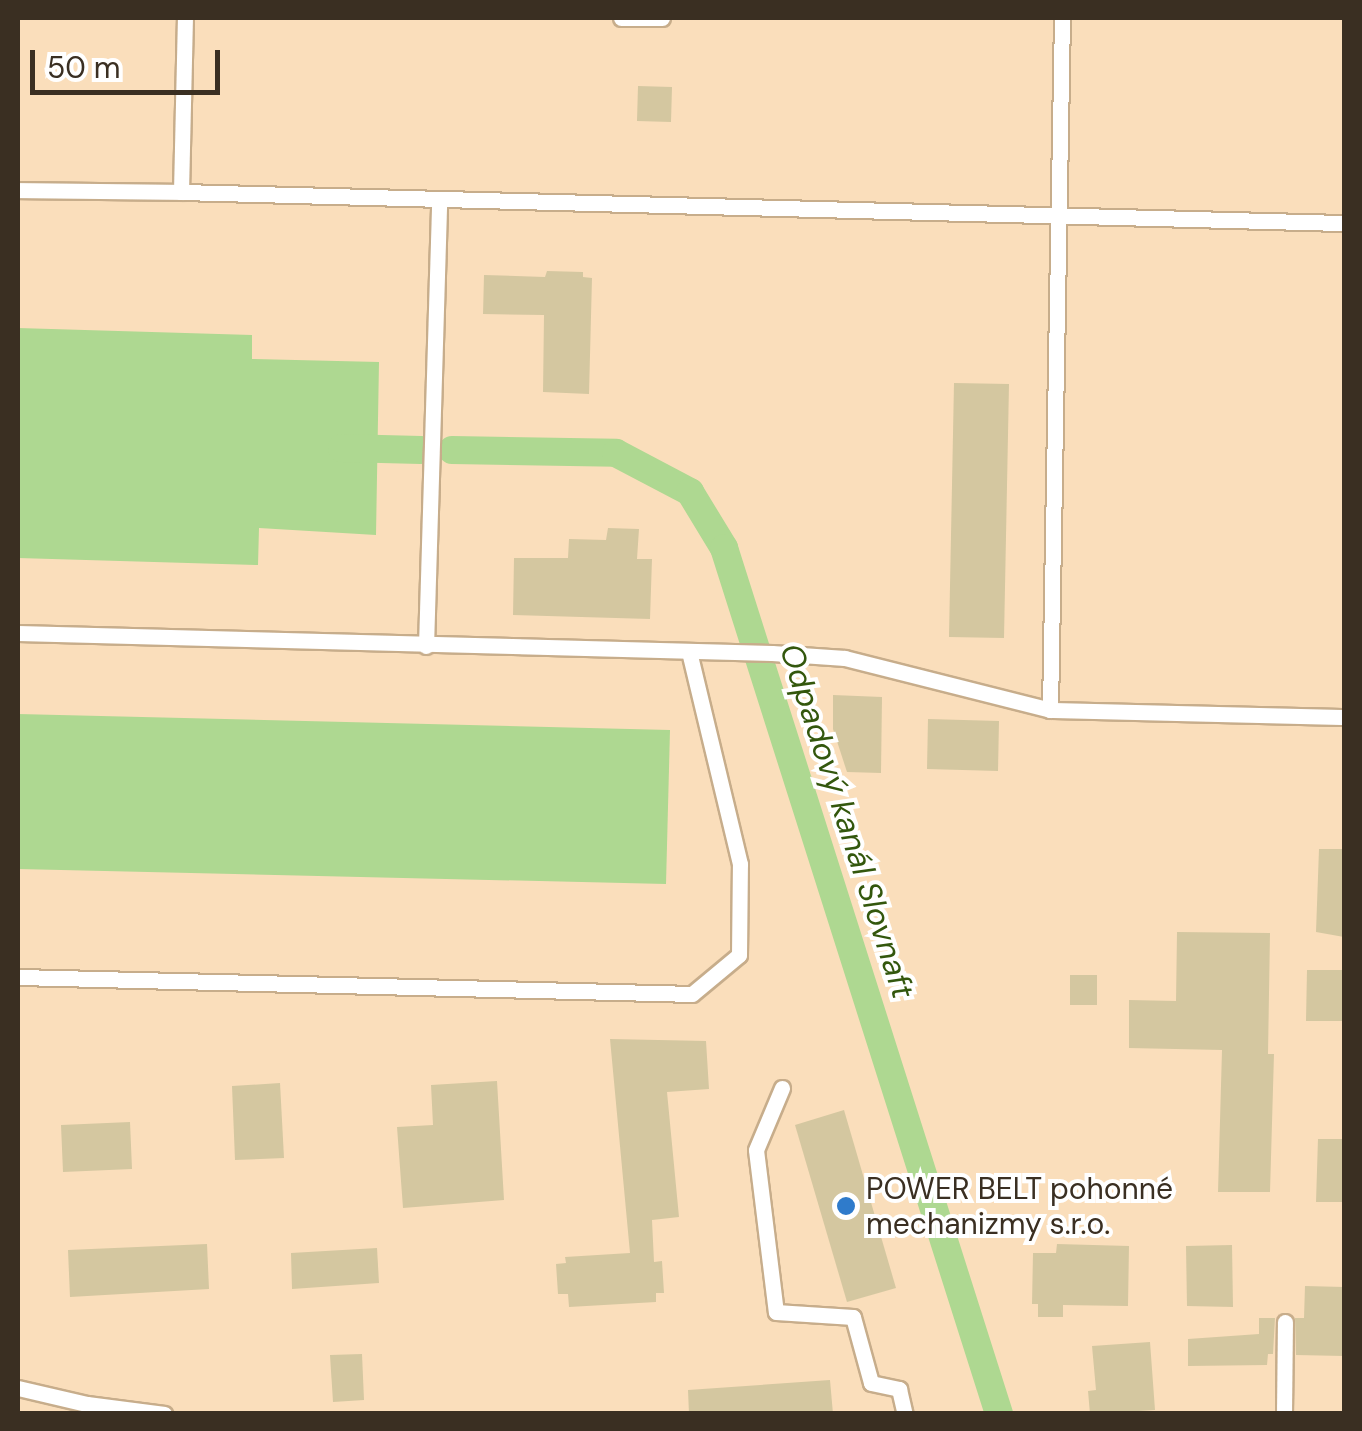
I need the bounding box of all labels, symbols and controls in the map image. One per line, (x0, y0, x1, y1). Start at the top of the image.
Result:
scale bar (35, 30, 225, 92)
text: 50 m (47, 48, 121, 87)
water label: Odpadový kanál Slovnaft (771, 639, 923, 1003)
place label: POWER BELT pohonné mechanizmy s.r.o. (866, 1171, 1173, 1242)
marker: POWER BELT pohonné mechanizmy s.r.o. (835, 1195, 857, 1217)

